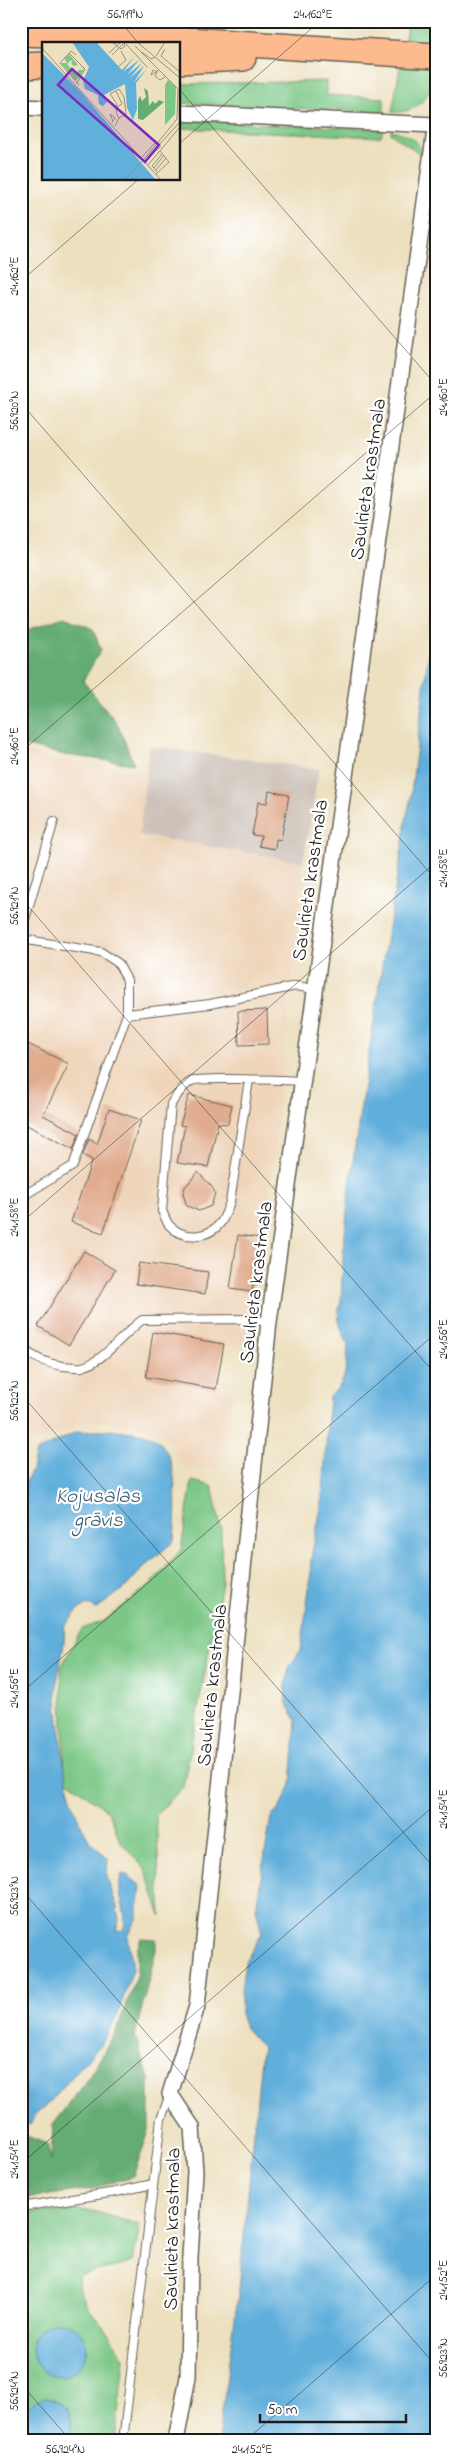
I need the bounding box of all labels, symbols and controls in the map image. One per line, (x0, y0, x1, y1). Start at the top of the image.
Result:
text: 56.919°N (107, 6, 143, 24)
text: 24.162°E (294, 6, 332, 24)
inset map (42, 42, 180, 180)
text: 24.162°E (6, 257, 24, 295)
text: 24.160°E (435, 378, 453, 416)
text: 56.920°N (6, 391, 24, 431)
street label: Saulrieta krastmala (344, 397, 395, 562)
text: 24.160°E (6, 727, 24, 765)
street label: Saulrieta krastmala (286, 798, 337, 963)
text: 24.158°E (435, 848, 453, 888)
text: 56.921°N (6, 886, 24, 926)
text: 24.158°E (6, 1197, 24, 1237)
street label: Saulrieta krastmala (233, 1200, 282, 1365)
text: 24.156°E (435, 1319, 453, 1359)
text: 56.922°N (6, 1380, 24, 1422)
water label: Kojusalas grāvis (56, 1482, 141, 1537)
street label: Saulrieta krastmala (191, 1603, 236, 1768)
text: 24.156°E (6, 1668, 24, 1708)
text: 24.154°E (435, 1789, 453, 1829)
text: 56.923°N (6, 1876, 24, 1916)
text: 24.154°E (6, 2139, 24, 2179)
street label: Saulrieta krastmala (158, 2147, 189, 2311)
text: 24.152°E (435, 2260, 453, 2300)
text: 56.923°N (435, 2338, 453, 2378)
text: 56.924°N (6, 2371, 24, 2411)
scale bar (260, 2392, 406, 2424)
text: 50 m (267, 2399, 298, 2421)
text: 56.924°N (45, 2441, 85, 2459)
text: 24.152°E (232, 2441, 272, 2459)

